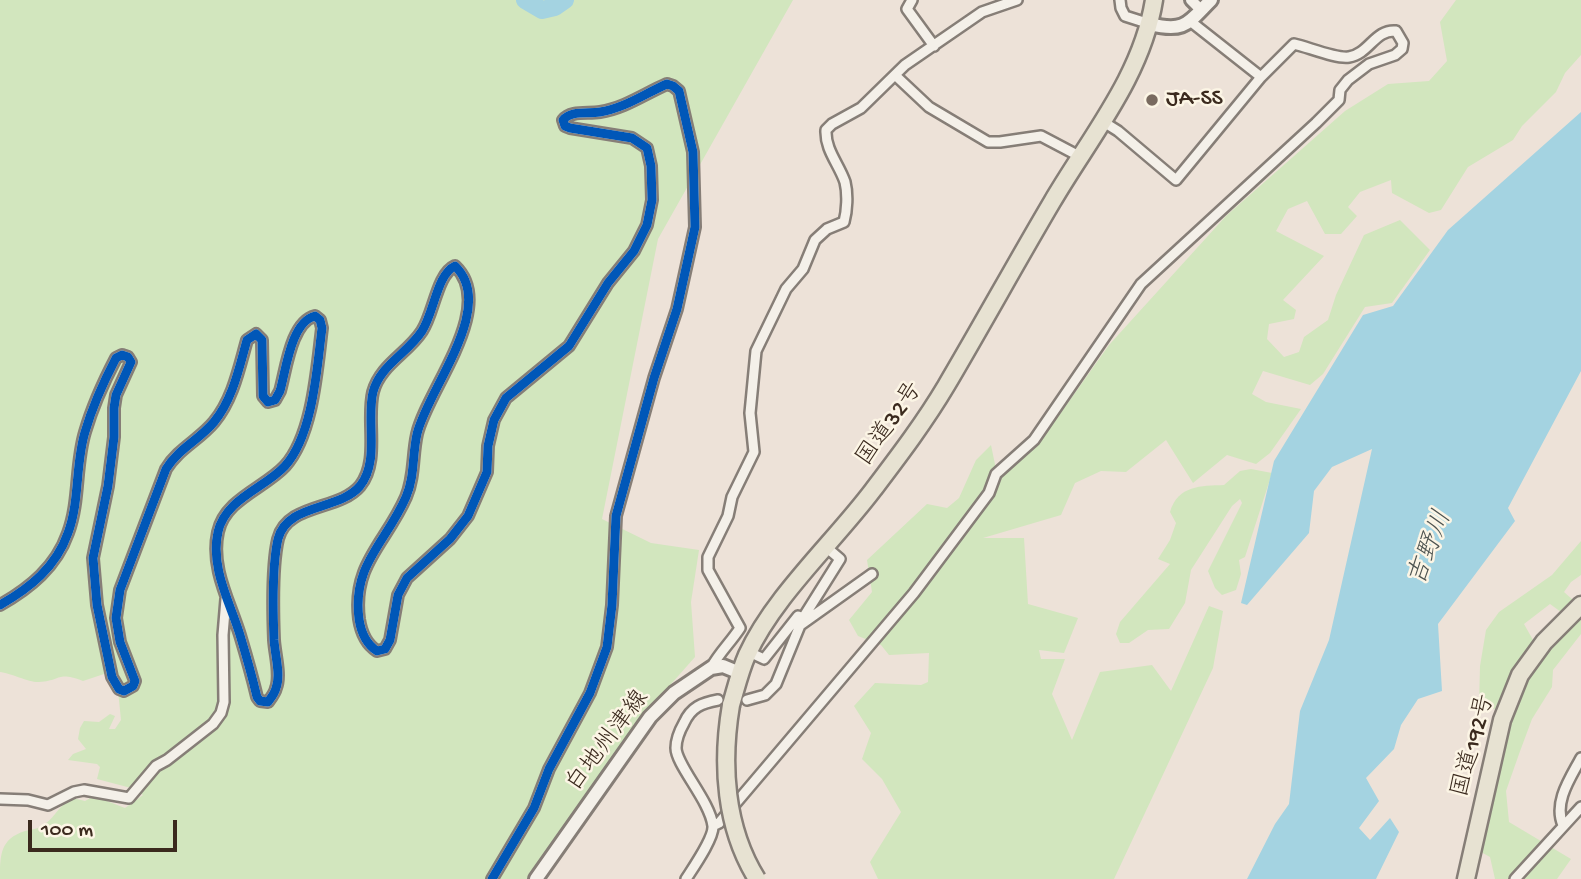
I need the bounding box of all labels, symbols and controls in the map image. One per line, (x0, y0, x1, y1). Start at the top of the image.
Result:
place label: JA-SS (1166, 86, 1223, 114)
marker: JA-SS (1144, 92, 1160, 108)
street label: 国道32号 (852, 377, 930, 473)
water label: 吉野川 (1403, 507, 1461, 591)
street label: 白地州津線 (561, 685, 657, 799)
street label: 国道192号 (1447, 691, 1503, 801)
scale bar (32, 806, 180, 850)
text: 100 m (41, 819, 93, 844)

